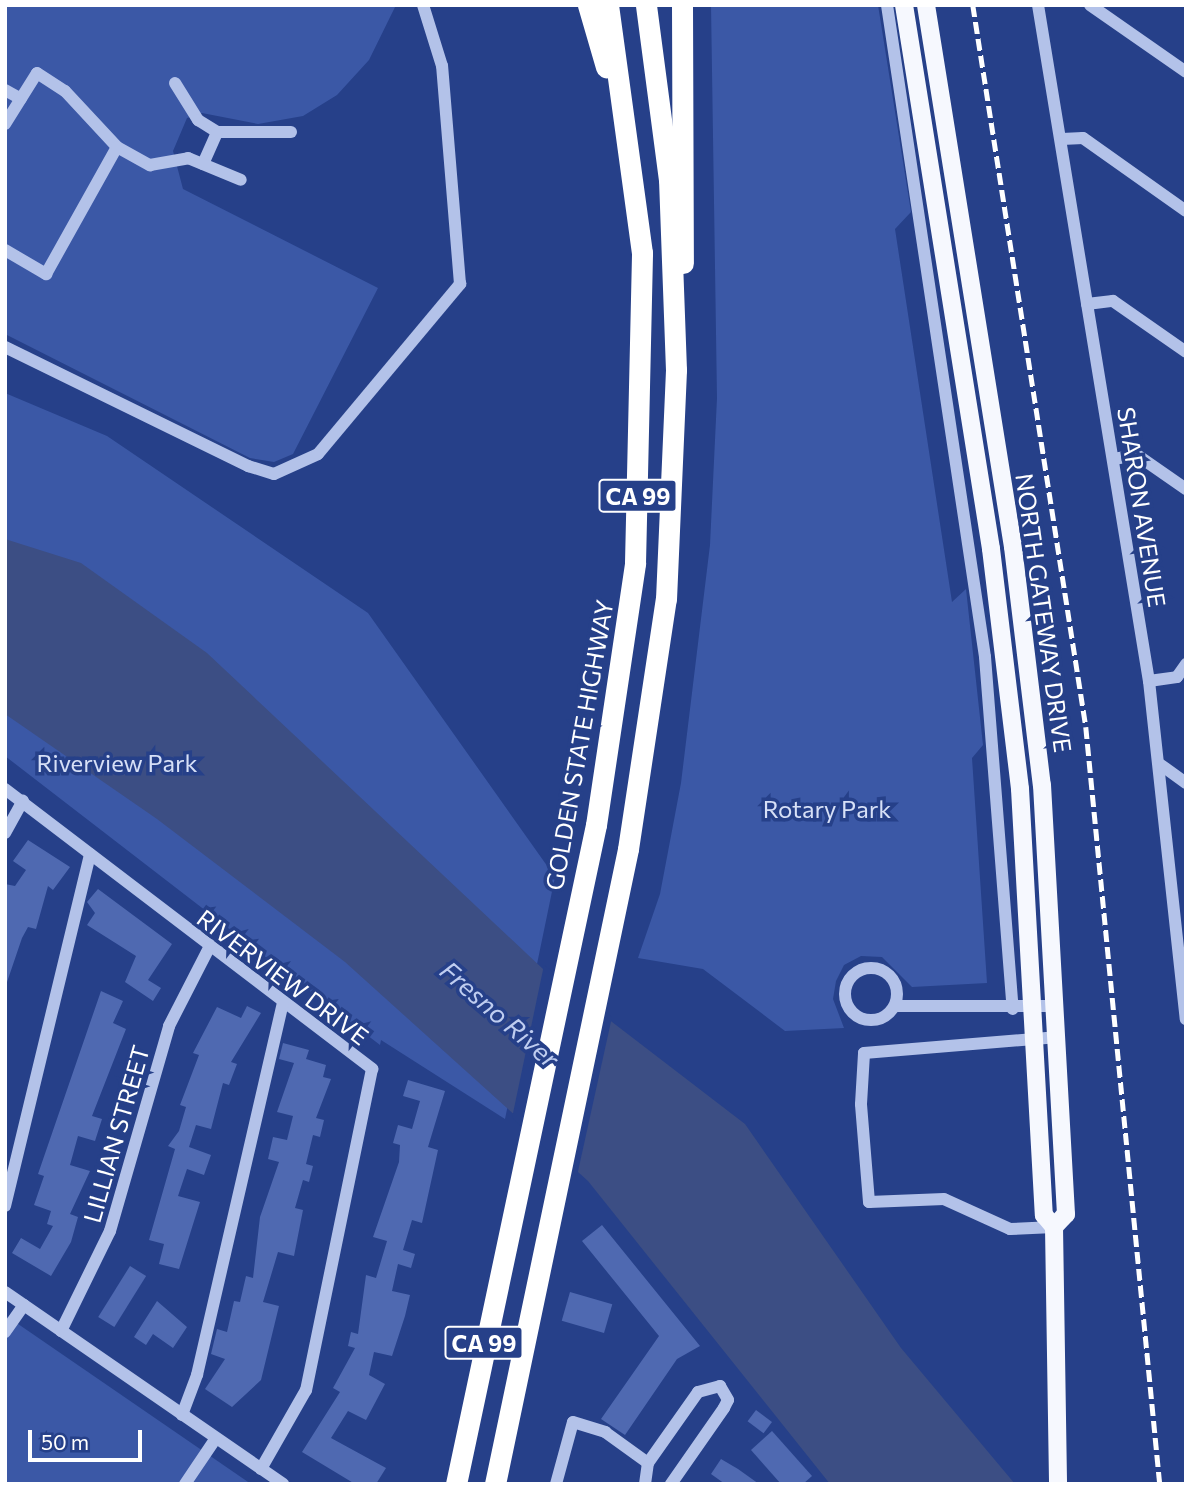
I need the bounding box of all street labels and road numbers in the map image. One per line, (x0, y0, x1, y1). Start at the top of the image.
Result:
street label: SHARON AVENUE (1112, 405, 1172, 609)
street label: NORTH GATEWAY DRIVE (1010, 472, 1078, 754)
road number: CA 99 (598, 476, 678, 516)
street label: GOLDEN STATE HIGHWAY (539, 598, 619, 892)
street label: RIVERVIEW DRIVE (192, 903, 374, 1051)
street label: LILLIAN STREET (77, 1042, 155, 1226)
road number: CA 99 (444, 1324, 524, 1362)

